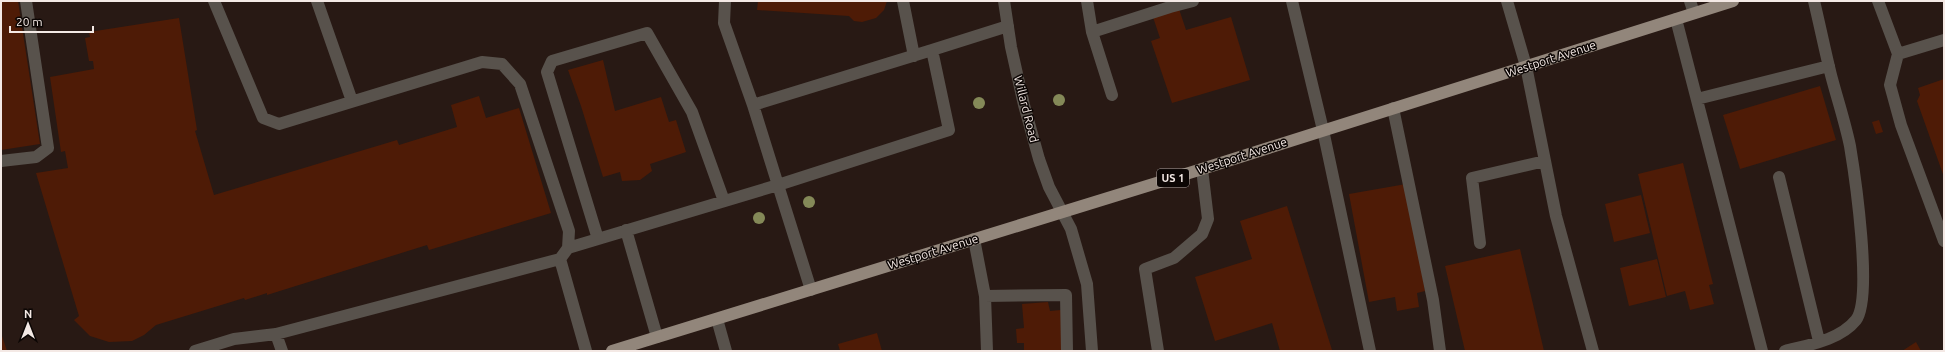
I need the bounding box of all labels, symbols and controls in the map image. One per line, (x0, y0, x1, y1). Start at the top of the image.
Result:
scale bar (10, 8, 93, 34)
text: 20 m (16, 15, 43, 28)
street label: Westport Avenue (1504, 38, 1598, 79)
street label: Willard Road (1012, 74, 1041, 144)
street label: Westport Avenue (1195, 135, 1289, 176)
road number: US 1 (1157, 169, 1189, 187)
street label: Westport Avenue (886, 232, 980, 271)
north arrow (8, 304, 48, 344)
text: N (24, 308, 32, 320)

